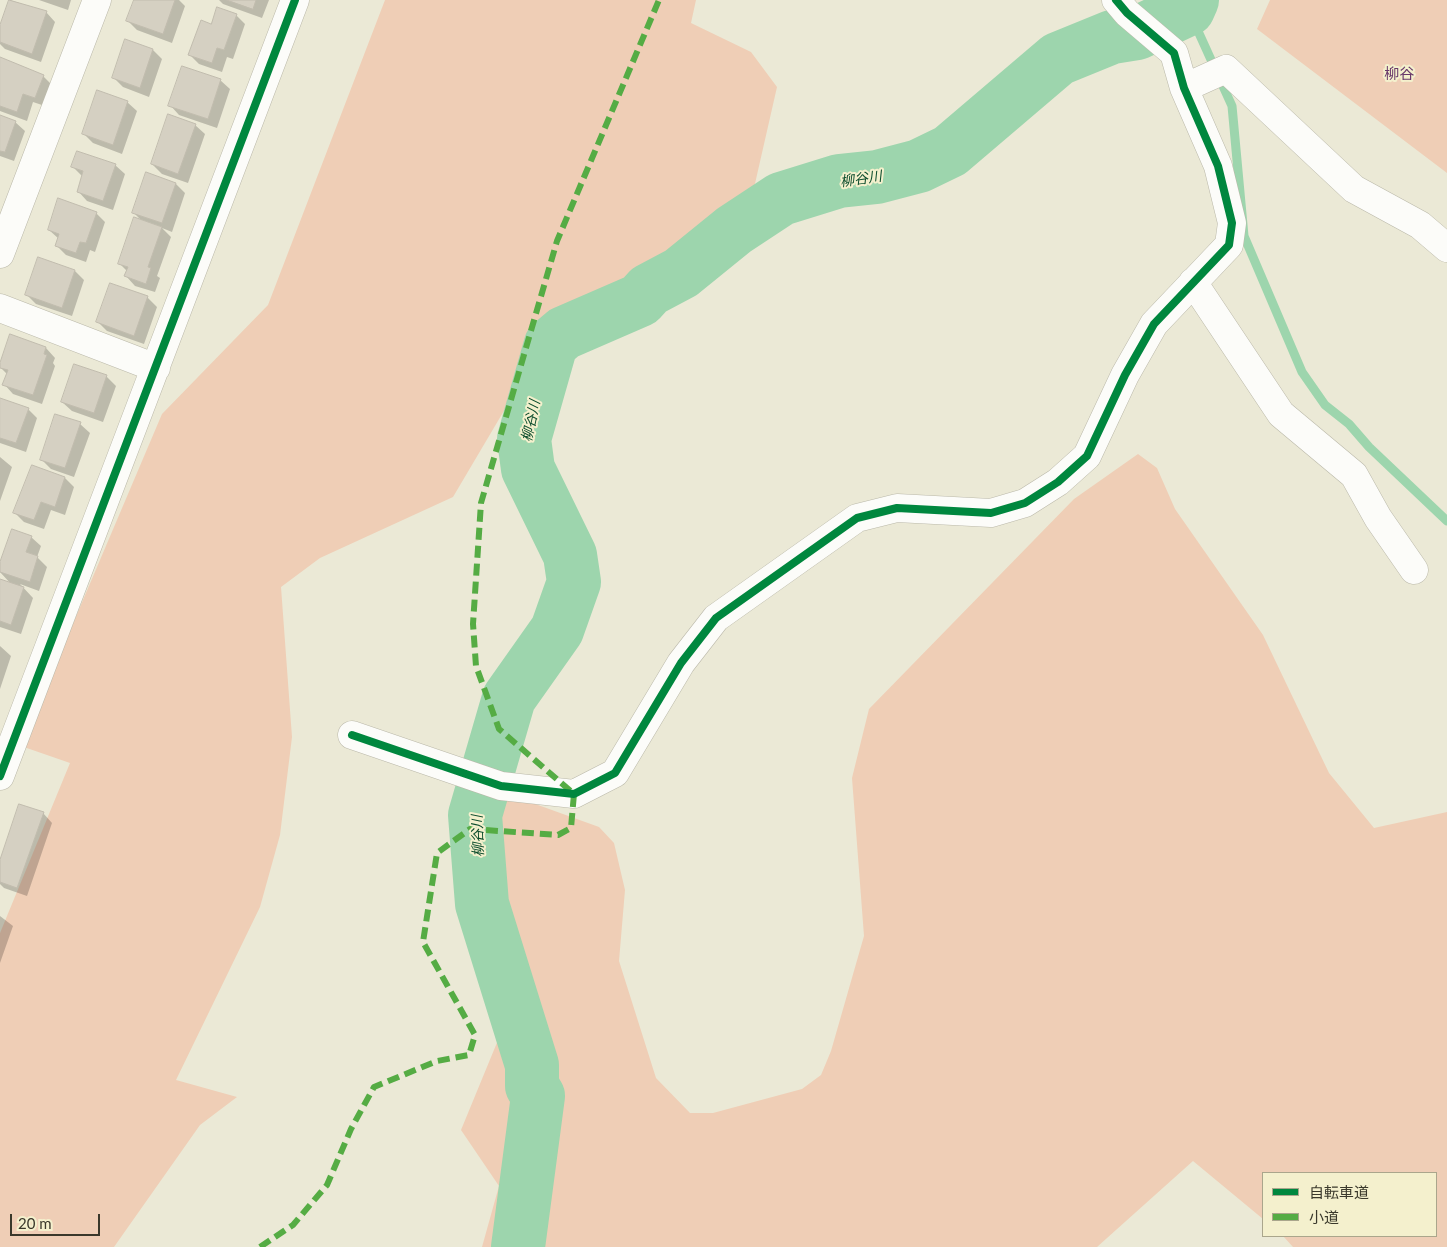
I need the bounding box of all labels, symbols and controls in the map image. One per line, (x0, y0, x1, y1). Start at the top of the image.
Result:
district label: 柳谷 (1384, 65, 1414, 83)
water label: 柳谷川 (839, 168, 883, 190)
water label: 柳谷川 (518, 399, 544, 443)
water label: 柳谷川 (469, 815, 487, 857)
legend (1262, 1172, 1437, 1237)
text: 自転車道 (1309, 1183, 1369, 1201)
scale bar (12, 1204, 102, 1236)
text: 小道 (1309, 1208, 1339, 1226)
text: 20 m (18, 1214, 52, 1232)

